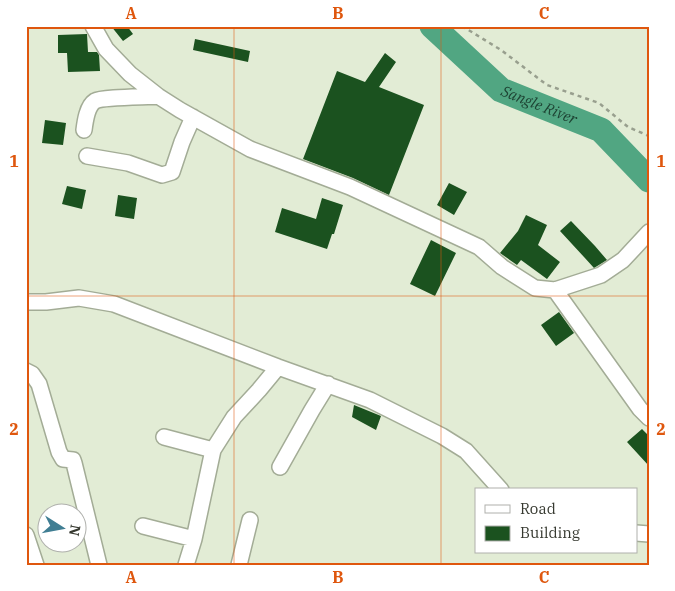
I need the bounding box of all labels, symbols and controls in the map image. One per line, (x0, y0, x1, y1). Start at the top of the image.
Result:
text: A (125, 3, 137, 23)
text: B (332, 3, 344, 23)
text: C (539, 3, 549, 23)
water label: Sangle River (498, 81, 580, 129)
text: 1 (9, 151, 19, 171)
text: 1 (656, 151, 666, 171)
text: 2 (9, 419, 19, 439)
text: 2 (656, 419, 666, 439)
legend (475, 488, 638, 554)
text: Road (520, 499, 556, 518)
north arrow (38, 504, 88, 554)
text: N (65, 523, 85, 538)
text: Building (520, 523, 580, 542)
text: A (125, 567, 137, 587)
text: B (332, 567, 344, 587)
text: C (539, 567, 549, 587)

